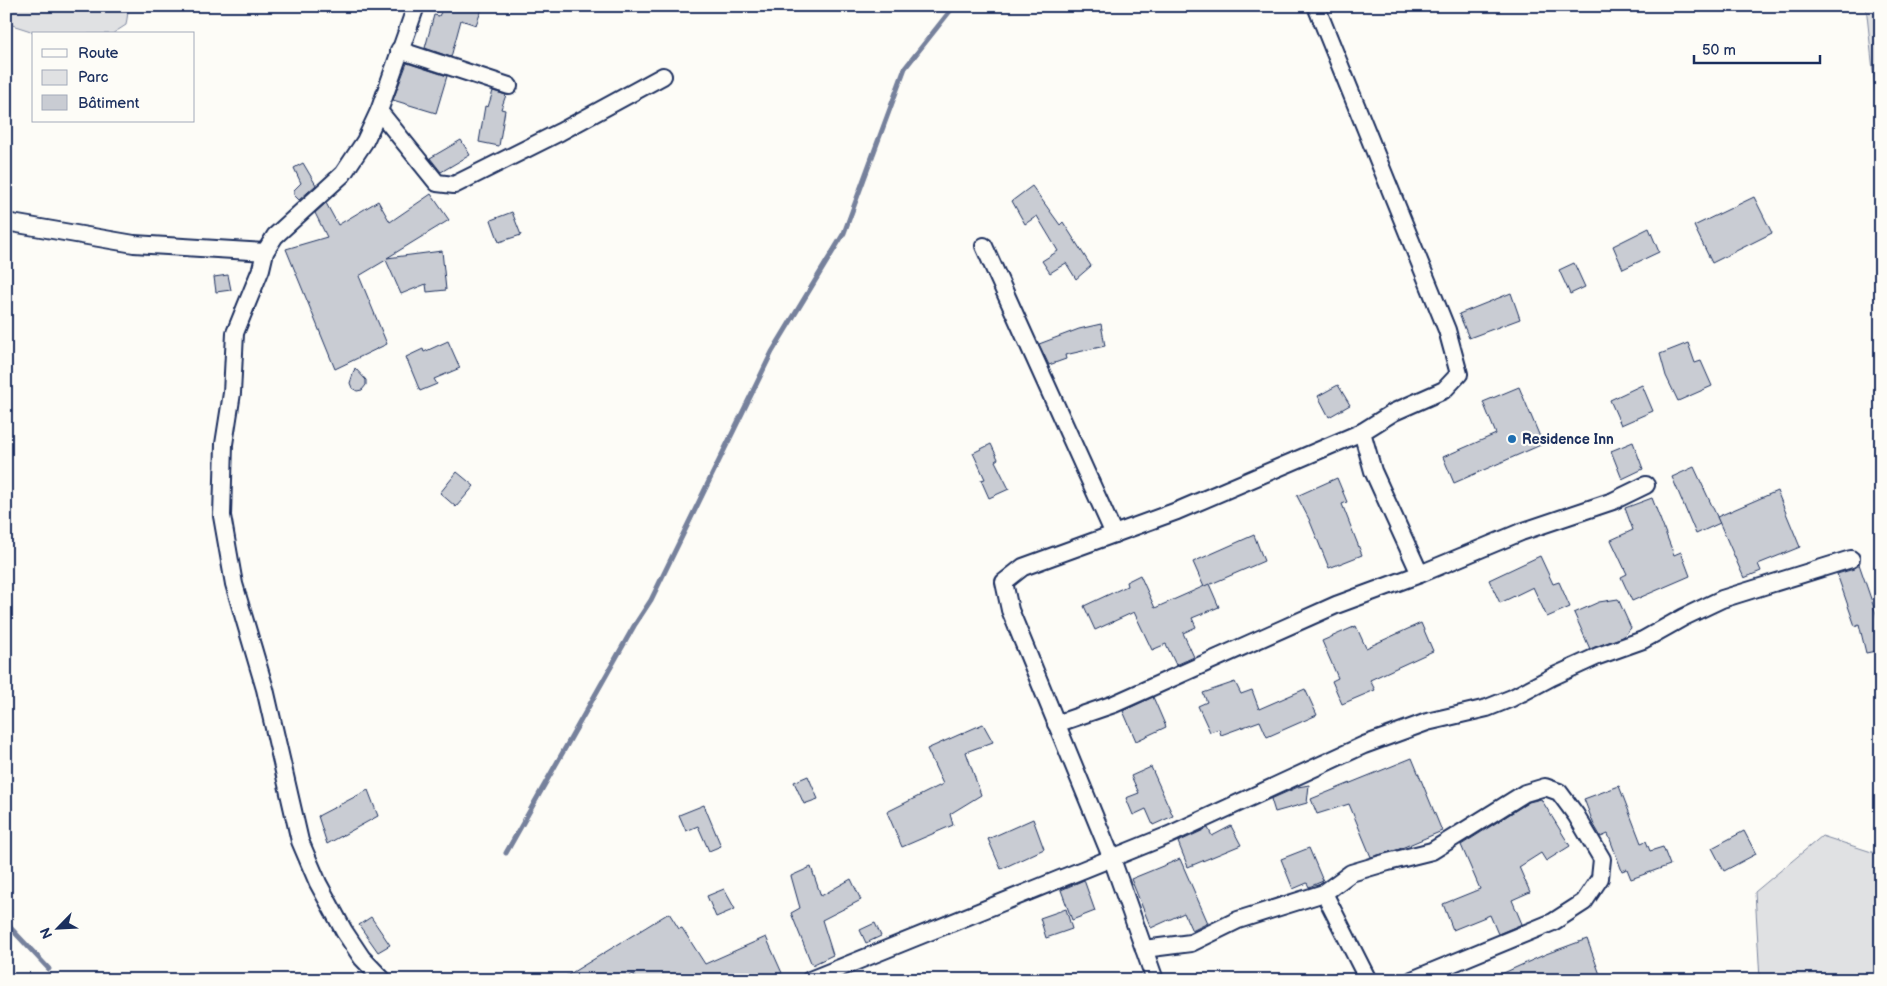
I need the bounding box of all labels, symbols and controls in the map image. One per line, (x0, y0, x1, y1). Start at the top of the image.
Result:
legend (32, 32, 195, 122)
scale bar (1694, 32, 1821, 64)
text: 50 m (1702, 41, 1736, 60)
text: Route (78, 44, 119, 63)
text: Parc (78, 68, 108, 87)
text: Bâtiment (78, 94, 140, 113)
place label: Residence Inn (1522, 431, 1614, 448)
marker: Residence Inn (1506, 433, 1518, 445)
north arrow (32, 904, 82, 954)
text: N (37, 925, 56, 941)

